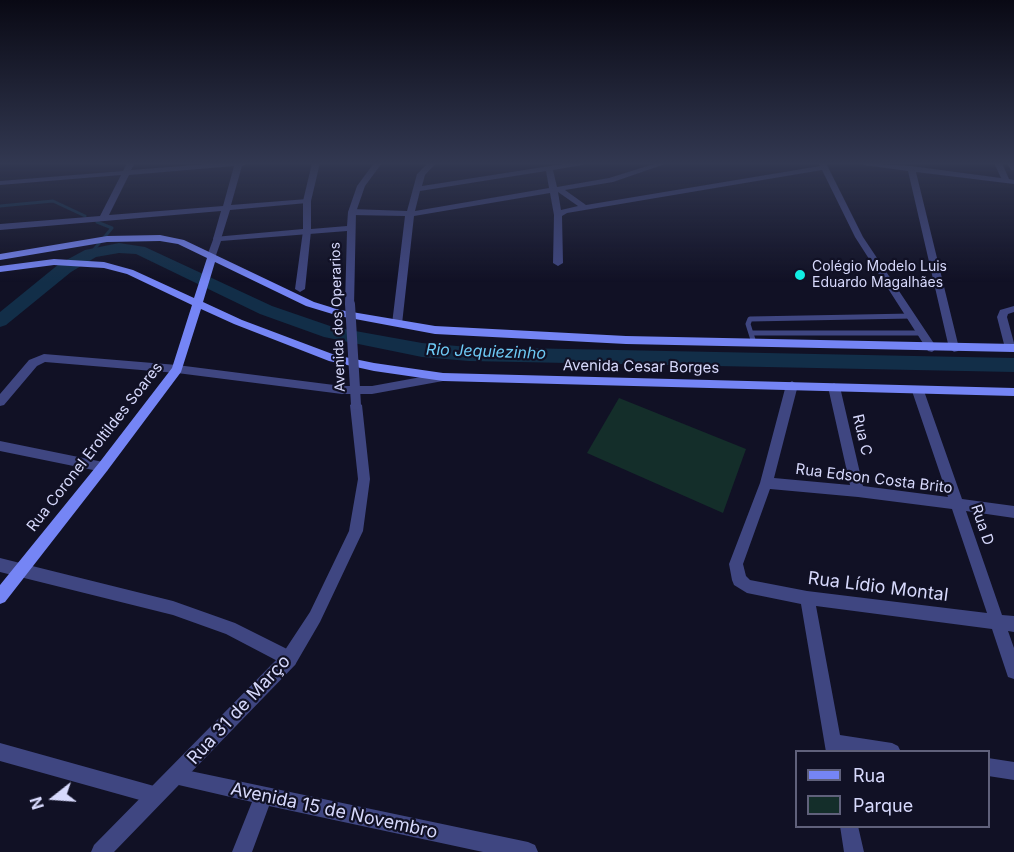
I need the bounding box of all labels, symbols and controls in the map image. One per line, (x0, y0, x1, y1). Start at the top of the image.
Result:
street label: Avenida dos Operarios (327, 242, 349, 392)
place label: Colégio Modelo Luis Eduardo Magalhães (812, 259, 947, 292)
marker: Colégio Modelo Luis Eduardo Magalhães (793, 268, 807, 282)
water label: Rio Jequiezinho (426, 340, 546, 364)
street label: Avenida Cesar Borges (563, 357, 719, 377)
street label: Rua Coronel Eroltildes Soares (23, 359, 167, 535)
street label: Rua C (848, 412, 876, 458)
street label: Rua Edson Costa Brito (795, 460, 953, 498)
street label: Rua D (967, 502, 997, 548)
street label: Rua Lídio Montal (807, 568, 949, 606)
street label: Rua 31 de Março (183, 651, 295, 769)
legend (795, 750, 990, 828)
text: Rua (853, 765, 885, 786)
north arrow (24, 768, 84, 828)
street label: Avenida 15 de Novembro (229, 779, 439, 843)
text: N (25, 795, 48, 812)
text: Parque (853, 795, 913, 816)

